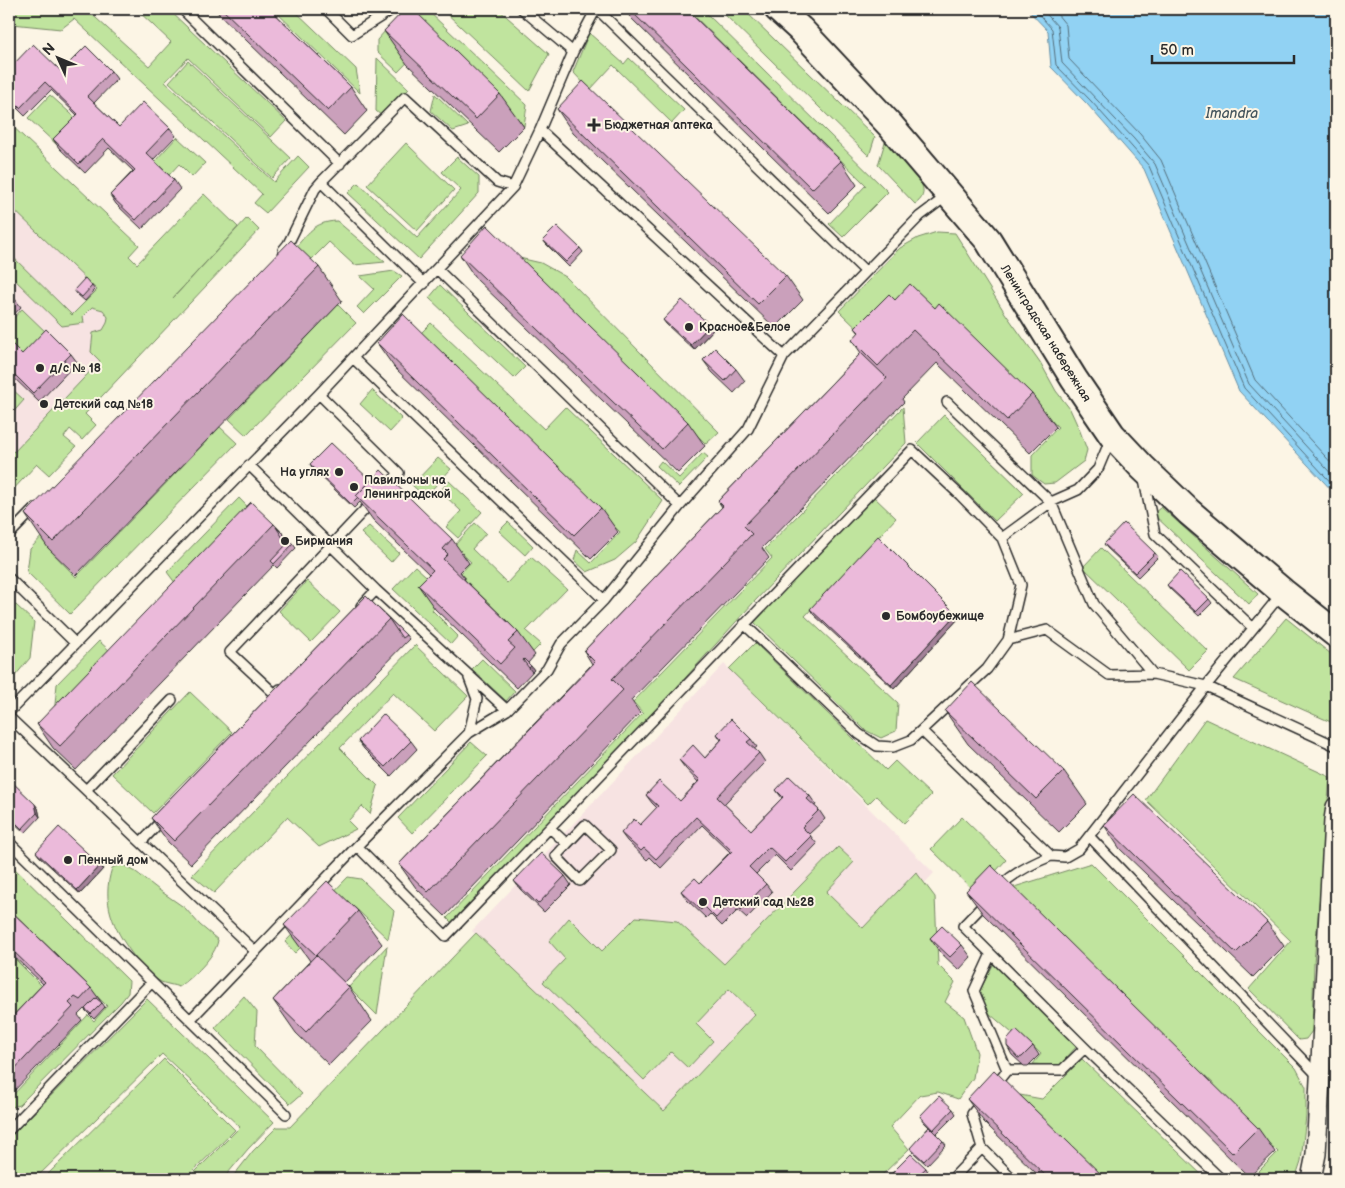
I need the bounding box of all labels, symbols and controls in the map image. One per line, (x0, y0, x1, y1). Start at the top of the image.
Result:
north arrow (32, 32, 82, 82)
scale bar (1152, 32, 1295, 64)
text: N (39, 40, 59, 59)
text: 50 m (1160, 41, 1194, 60)
water label: Imandra (1205, 105, 1258, 122)
place label: Бюджетная аптека (604, 118, 714, 133)
marker: Бюджетная аптека (588, 119, 600, 131)
street label: Ленинградская набережная (997, 261, 1094, 405)
place label: Красное&Белое (699, 320, 791, 335)
marker: Красное&Белое (683, 321, 695, 333)
place label: д/с № 18 (49, 361, 101, 376)
marker: д/с № 18 (34, 362, 46, 374)
place label: Детский сад №18 (54, 397, 153, 412)
marker: Детский сад №18 (38, 398, 50, 410)
place label: На углях (280, 465, 330, 480)
marker: На углях (333, 466, 345, 478)
place label: Павильоны на Ленинградской (363, 473, 451, 502)
marker: Павильоны на Ленинградской (348, 481, 360, 493)
place label: Бирмания (295, 534, 353, 549)
marker: Бирмания (279, 535, 291, 547)
place label: Бомбоубежище (896, 609, 984, 624)
marker: Бомбоубежище (880, 610, 892, 622)
place label: Пенный дом (78, 853, 148, 868)
marker: Пенный дом (62, 854, 74, 866)
place label: Детский сад №28 (713, 895, 814, 910)
marker: Детский сад №28 (697, 896, 709, 908)

